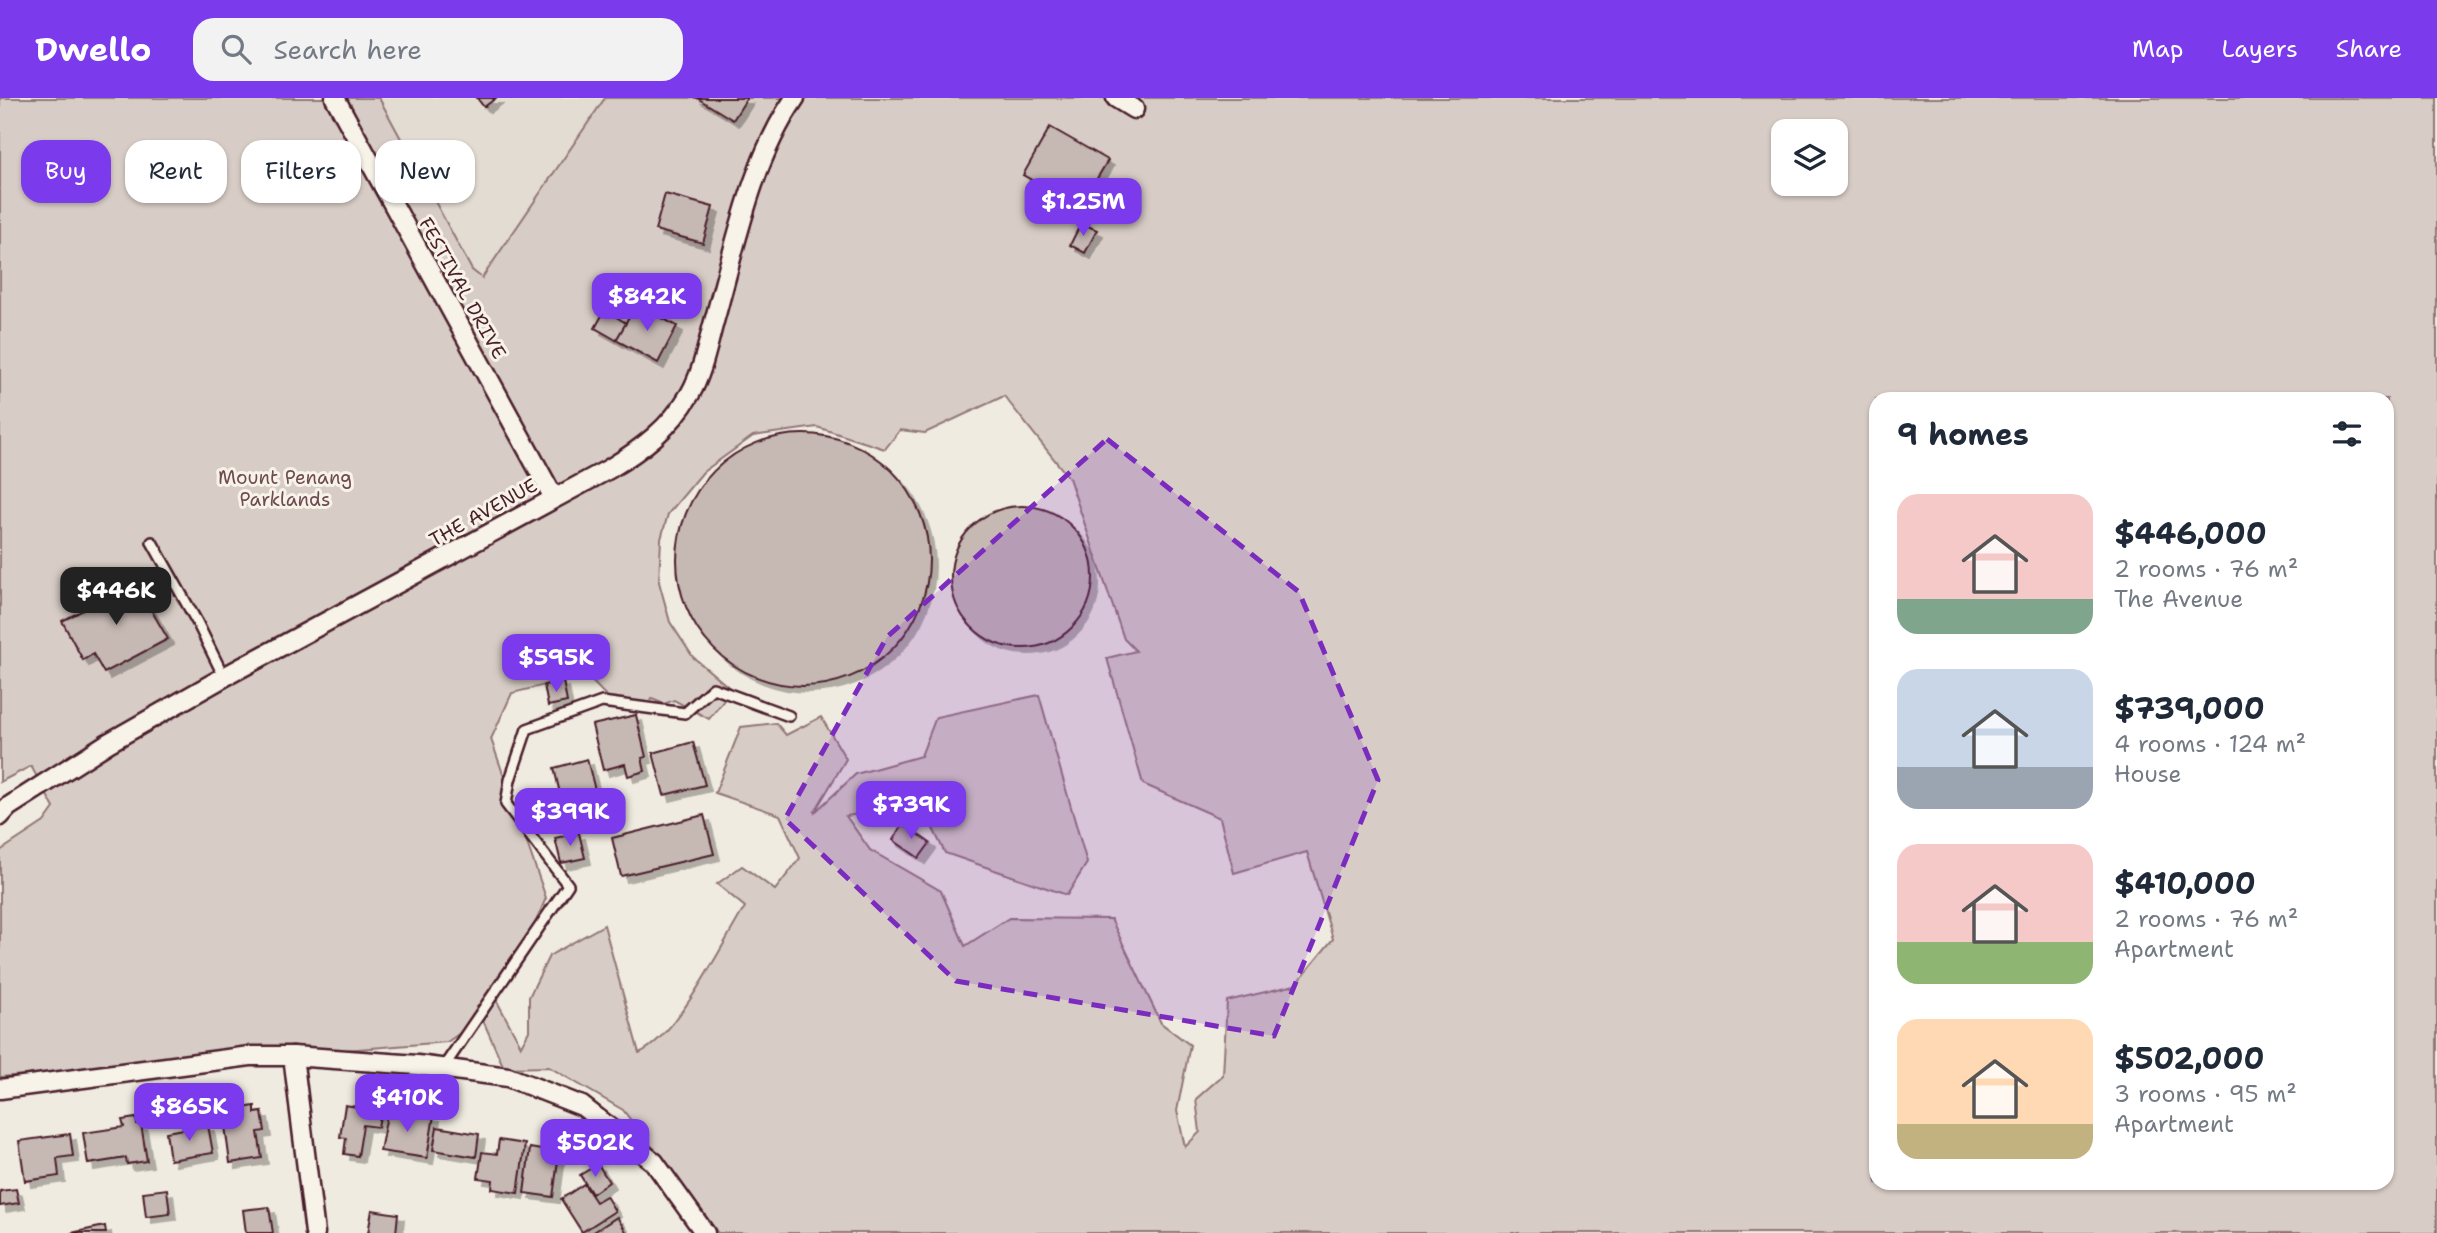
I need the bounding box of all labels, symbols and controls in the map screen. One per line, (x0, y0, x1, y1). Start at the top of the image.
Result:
search box (193, 18, 683, 81)
text: Dwello (35, 27, 151, 72)
icon: search (217, 30, 255, 68)
text: Search here (273, 32, 422, 67)
text: Map (2132, 33, 2183, 65)
text: Layers (2221, 33, 2298, 65)
text: Share (2336, 33, 2402, 65)
map controls (1771, 119, 1848, 196)
button: layers (1771, 119, 1848, 196)
chip: Buy (21, 140, 111, 203)
chip: Rent (125, 140, 227, 203)
chip: Filters (241, 140, 361, 203)
chip: New (375, 140, 475, 203)
pin: $1.25M (1026, 178, 1140, 238)
text: $1.25M (1041, 186, 1125, 216)
street label: FESTIVAL DRIVE (413, 213, 512, 363)
pin: $842K (598, 274, 696, 333)
text: $842K (608, 281, 686, 311)
text: 9 homes (1897, 414, 2029, 455)
icon: filters (2328, 415, 2366, 453)
park label: Mount Penang Parklands (218, 465, 352, 512)
street label: THE AVENUE (425, 472, 542, 552)
text: $446,000 (2114, 513, 2267, 554)
icon: home (1953, 522, 2037, 606)
text: 2 rooms · 76 m² (2114, 554, 2298, 584)
pin: $446K (67, 568, 165, 627)
text: $446K (76, 575, 156, 605)
text: The Avenue (2114, 584, 2243, 614)
pin: $595K (507, 634, 605, 694)
text: $595K (518, 642, 594, 672)
text: $739,000 (2114, 688, 2265, 729)
icon: home (1953, 697, 2037, 781)
text: 4 rooms · 124 m² (2114, 729, 2306, 759)
text: House (2114, 759, 2182, 789)
pin: $739K (862, 782, 960, 841)
pin: $399K (521, 788, 619, 848)
text: $739K (872, 789, 950, 819)
text: $399K (531, 796, 609, 826)
text: $410,000 (2114, 863, 2256, 904)
icon: home (1953, 872, 2037, 956)
text: 2 rooms · 76 m² (2114, 904, 2298, 934)
text: Apartment (2114, 934, 2234, 964)
text: $502,000 (2114, 1038, 2264, 1079)
icon: home (1953, 1047, 2037, 1131)
pin: $410K (358, 1074, 456, 1134)
text: 3 rooms · 95 m² (2114, 1079, 2297, 1109)
text: $410K (371, 1082, 443, 1112)
pin: $865K (140, 1084, 238, 1143)
text: $865K (150, 1091, 228, 1121)
text: Apartment (2114, 1109, 2234, 1139)
pin: $502K (546, 1119, 644, 1179)
text: $502K (556, 1127, 634, 1157)

